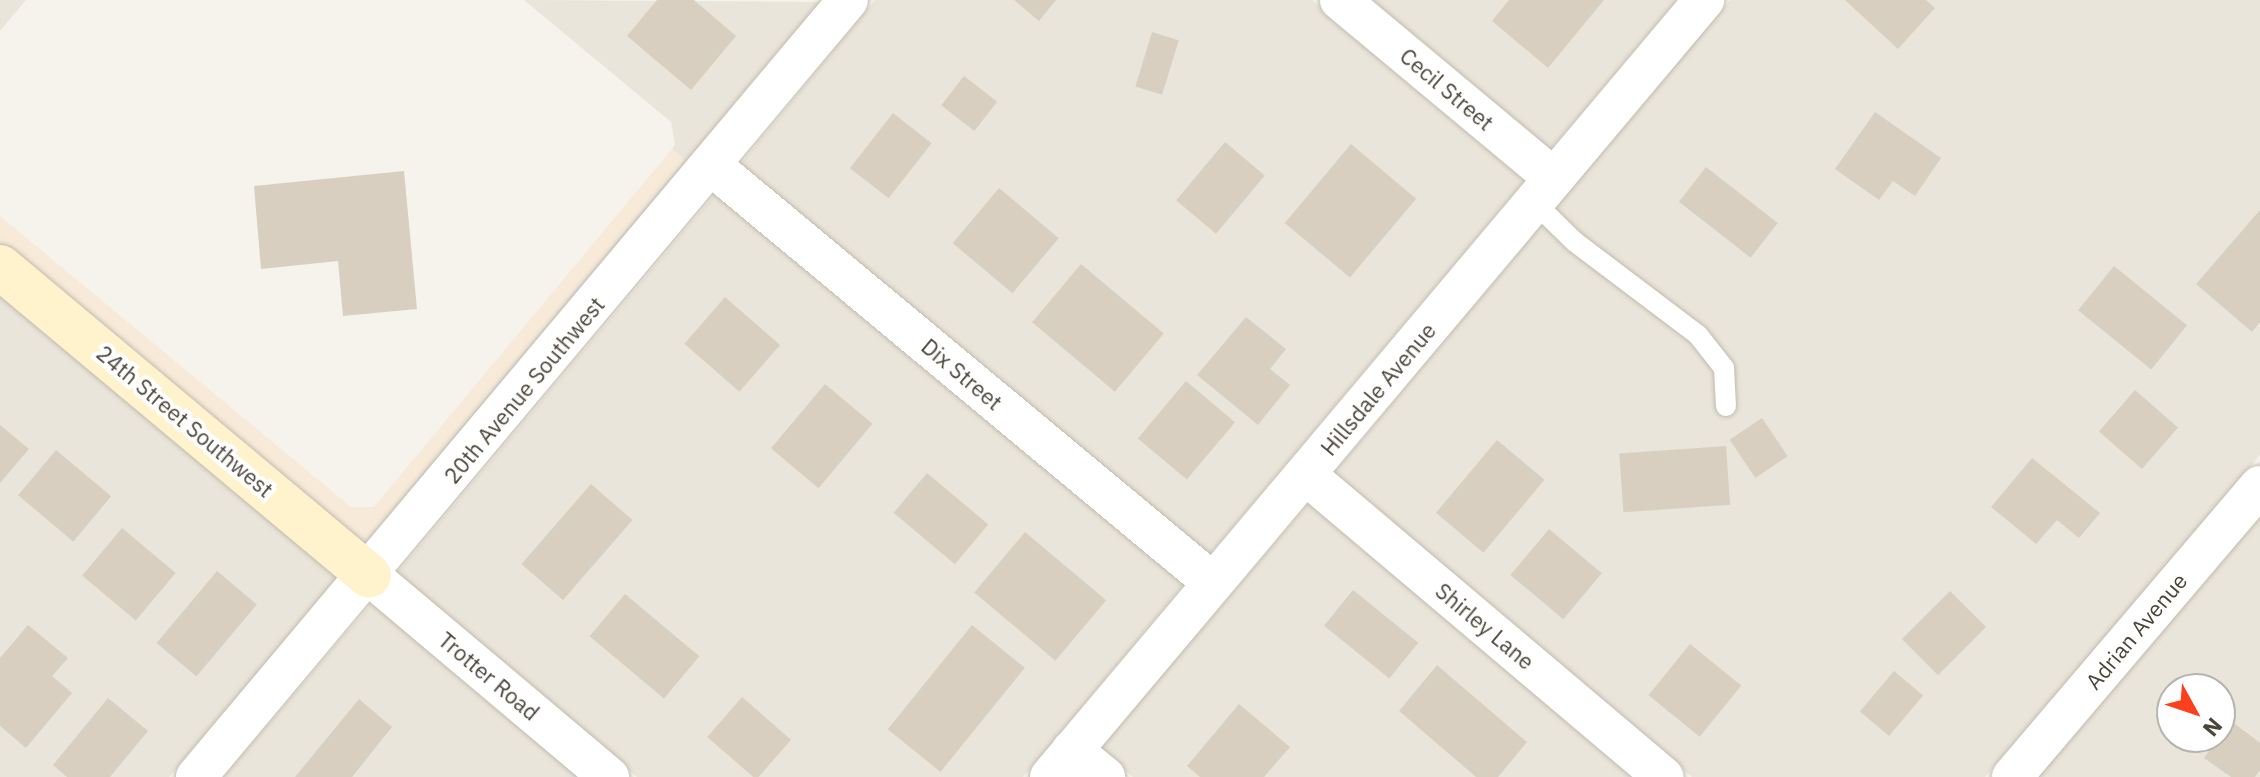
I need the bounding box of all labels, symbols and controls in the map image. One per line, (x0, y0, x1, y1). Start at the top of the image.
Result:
street label: Cecil Street (1395, 42, 1499, 136)
street label: 20th Avenue Southwest (438, 291, 610, 489)
street label: Hillsdale Avenue (1315, 317, 1441, 461)
street label: Dix Street (916, 333, 1008, 415)
street label: 24th Street Southwest (91, 339, 279, 503)
street label: Adrian Avenue (2080, 568, 2192, 694)
street label: Shirley Lane (1430, 577, 1540, 675)
street label: Trotter Road (433, 626, 545, 726)
north arrow (2156, 673, 2236, 753)
text: N (2197, 712, 2229, 743)

